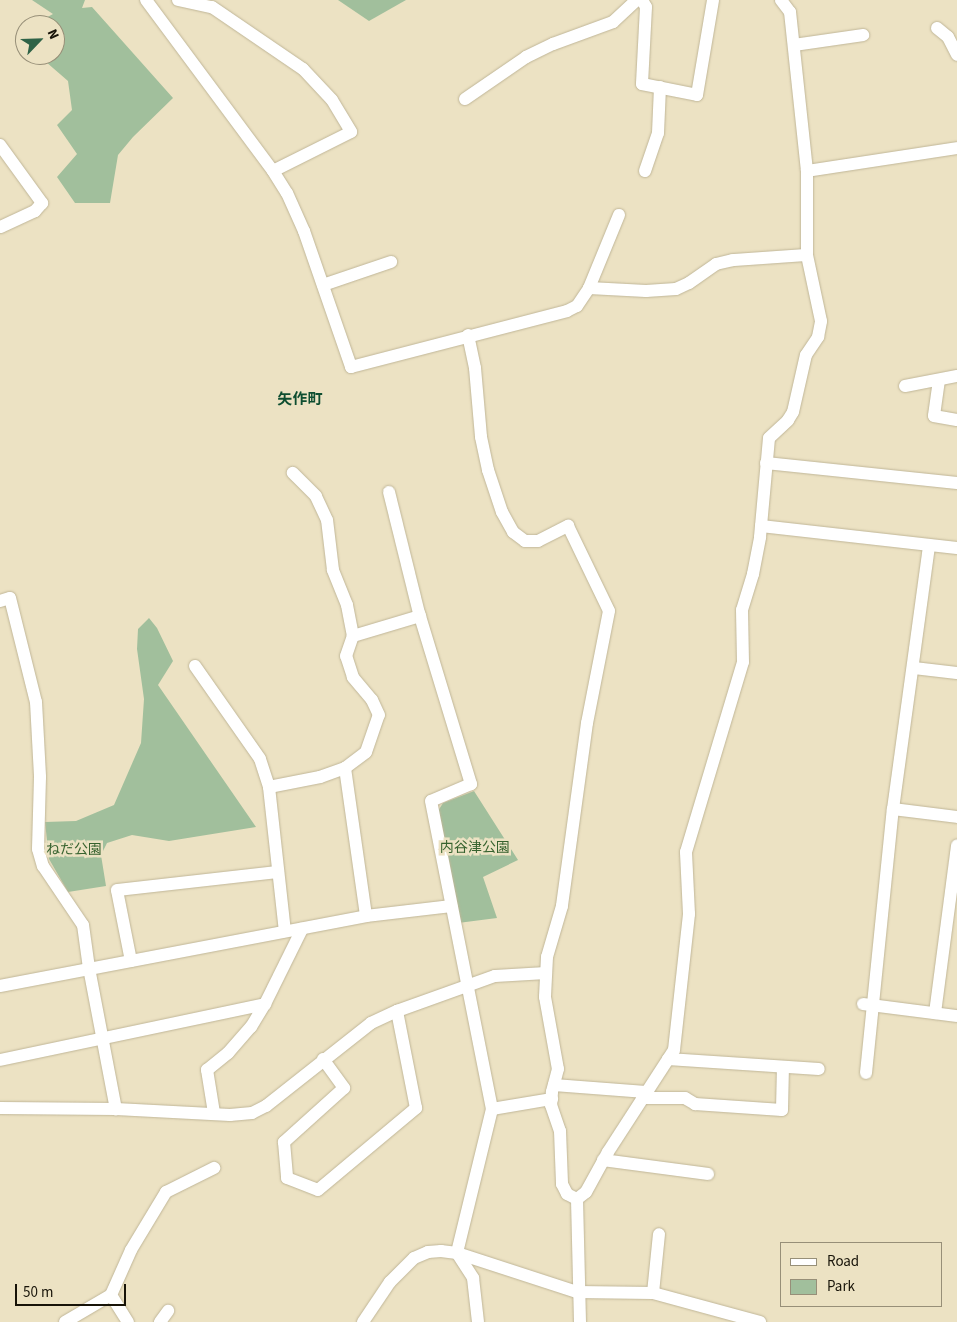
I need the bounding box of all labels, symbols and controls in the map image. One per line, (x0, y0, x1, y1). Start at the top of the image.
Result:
north arrow (15, 15, 65, 65)
text: N (42, 26, 64, 43)
district label: 矢作町 (278, 391, 322, 409)
park label: 内谷津公園 (440, 840, 510, 856)
park label: ねだ公園 (46, 842, 102, 858)
legend (780, 1242, 942, 1307)
text: Road (827, 1251, 859, 1272)
scale bar (18, 1274, 129, 1306)
text: Park (827, 1276, 855, 1297)
text: 50 m (23, 1282, 53, 1303)

